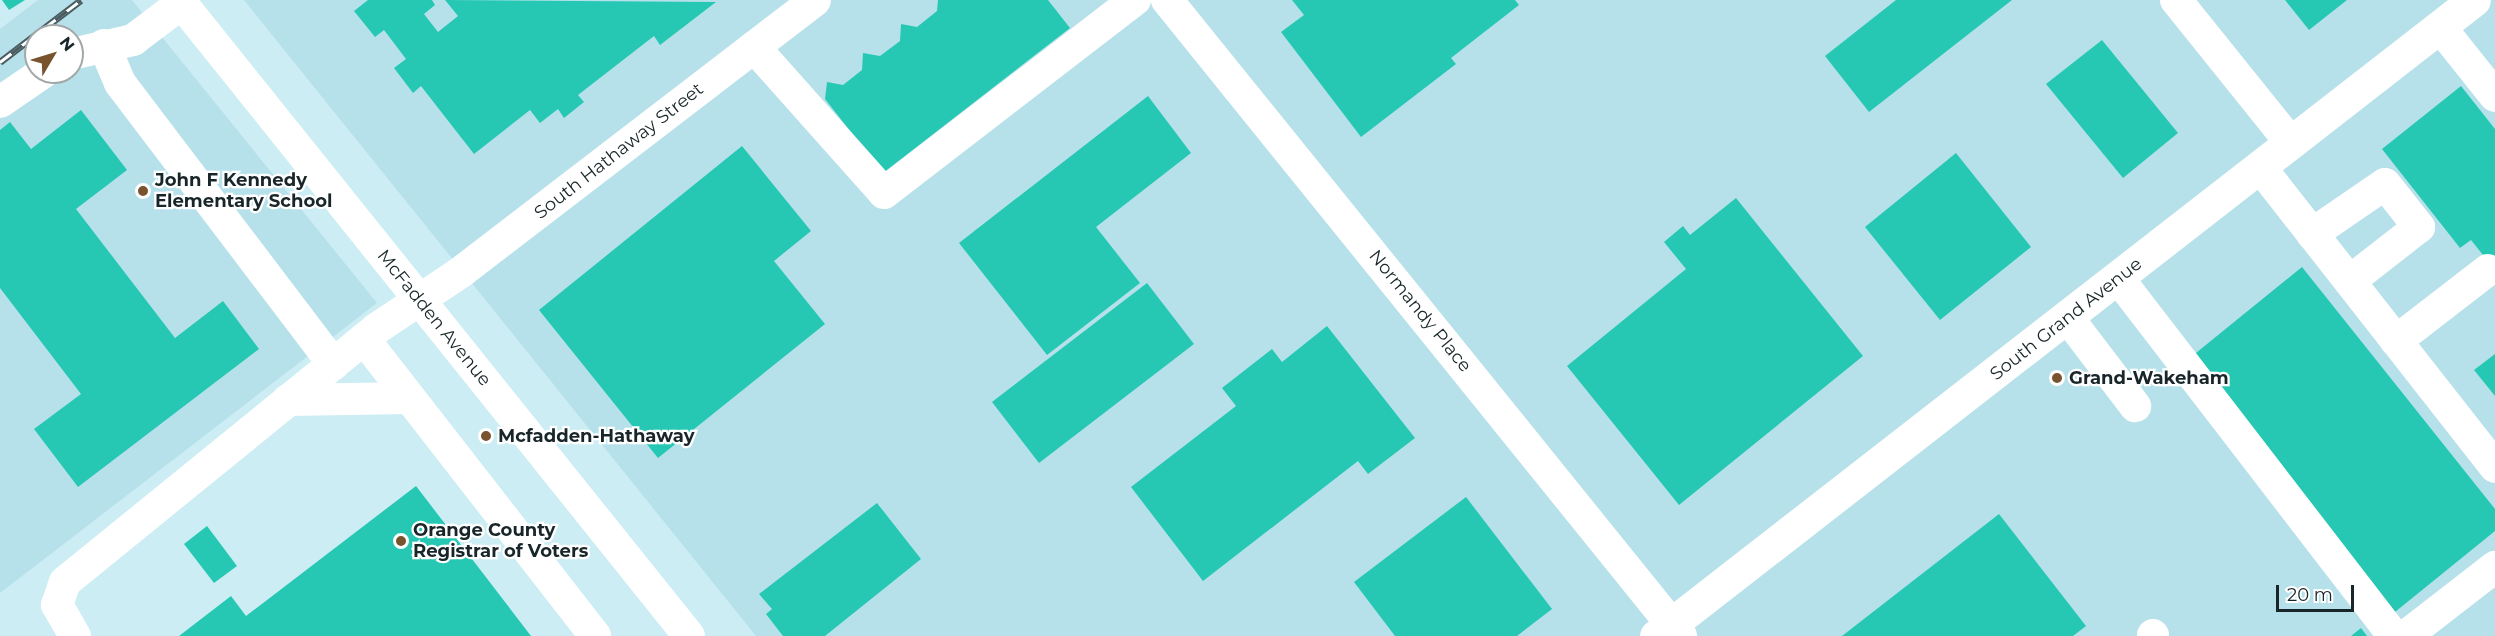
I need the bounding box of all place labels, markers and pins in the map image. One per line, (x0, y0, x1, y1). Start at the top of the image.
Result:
place label: John F Kennedy Elementary School (155, 170, 332, 213)
marker: John F Kennedy Elementary School (136, 184, 150, 198)
place label: Grand-Wakeham (2069, 367, 2229, 389)
marker: Grand-Wakeham (2050, 371, 2064, 385)
place label: Mcfadden-Hathaway (498, 425, 694, 447)
marker: Mcfadden-Hathaway (479, 429, 493, 443)
place label: Orange County Registrar of Voters (413, 520, 588, 562)
marker: Orange County Registrar of Voters (394, 534, 408, 548)

